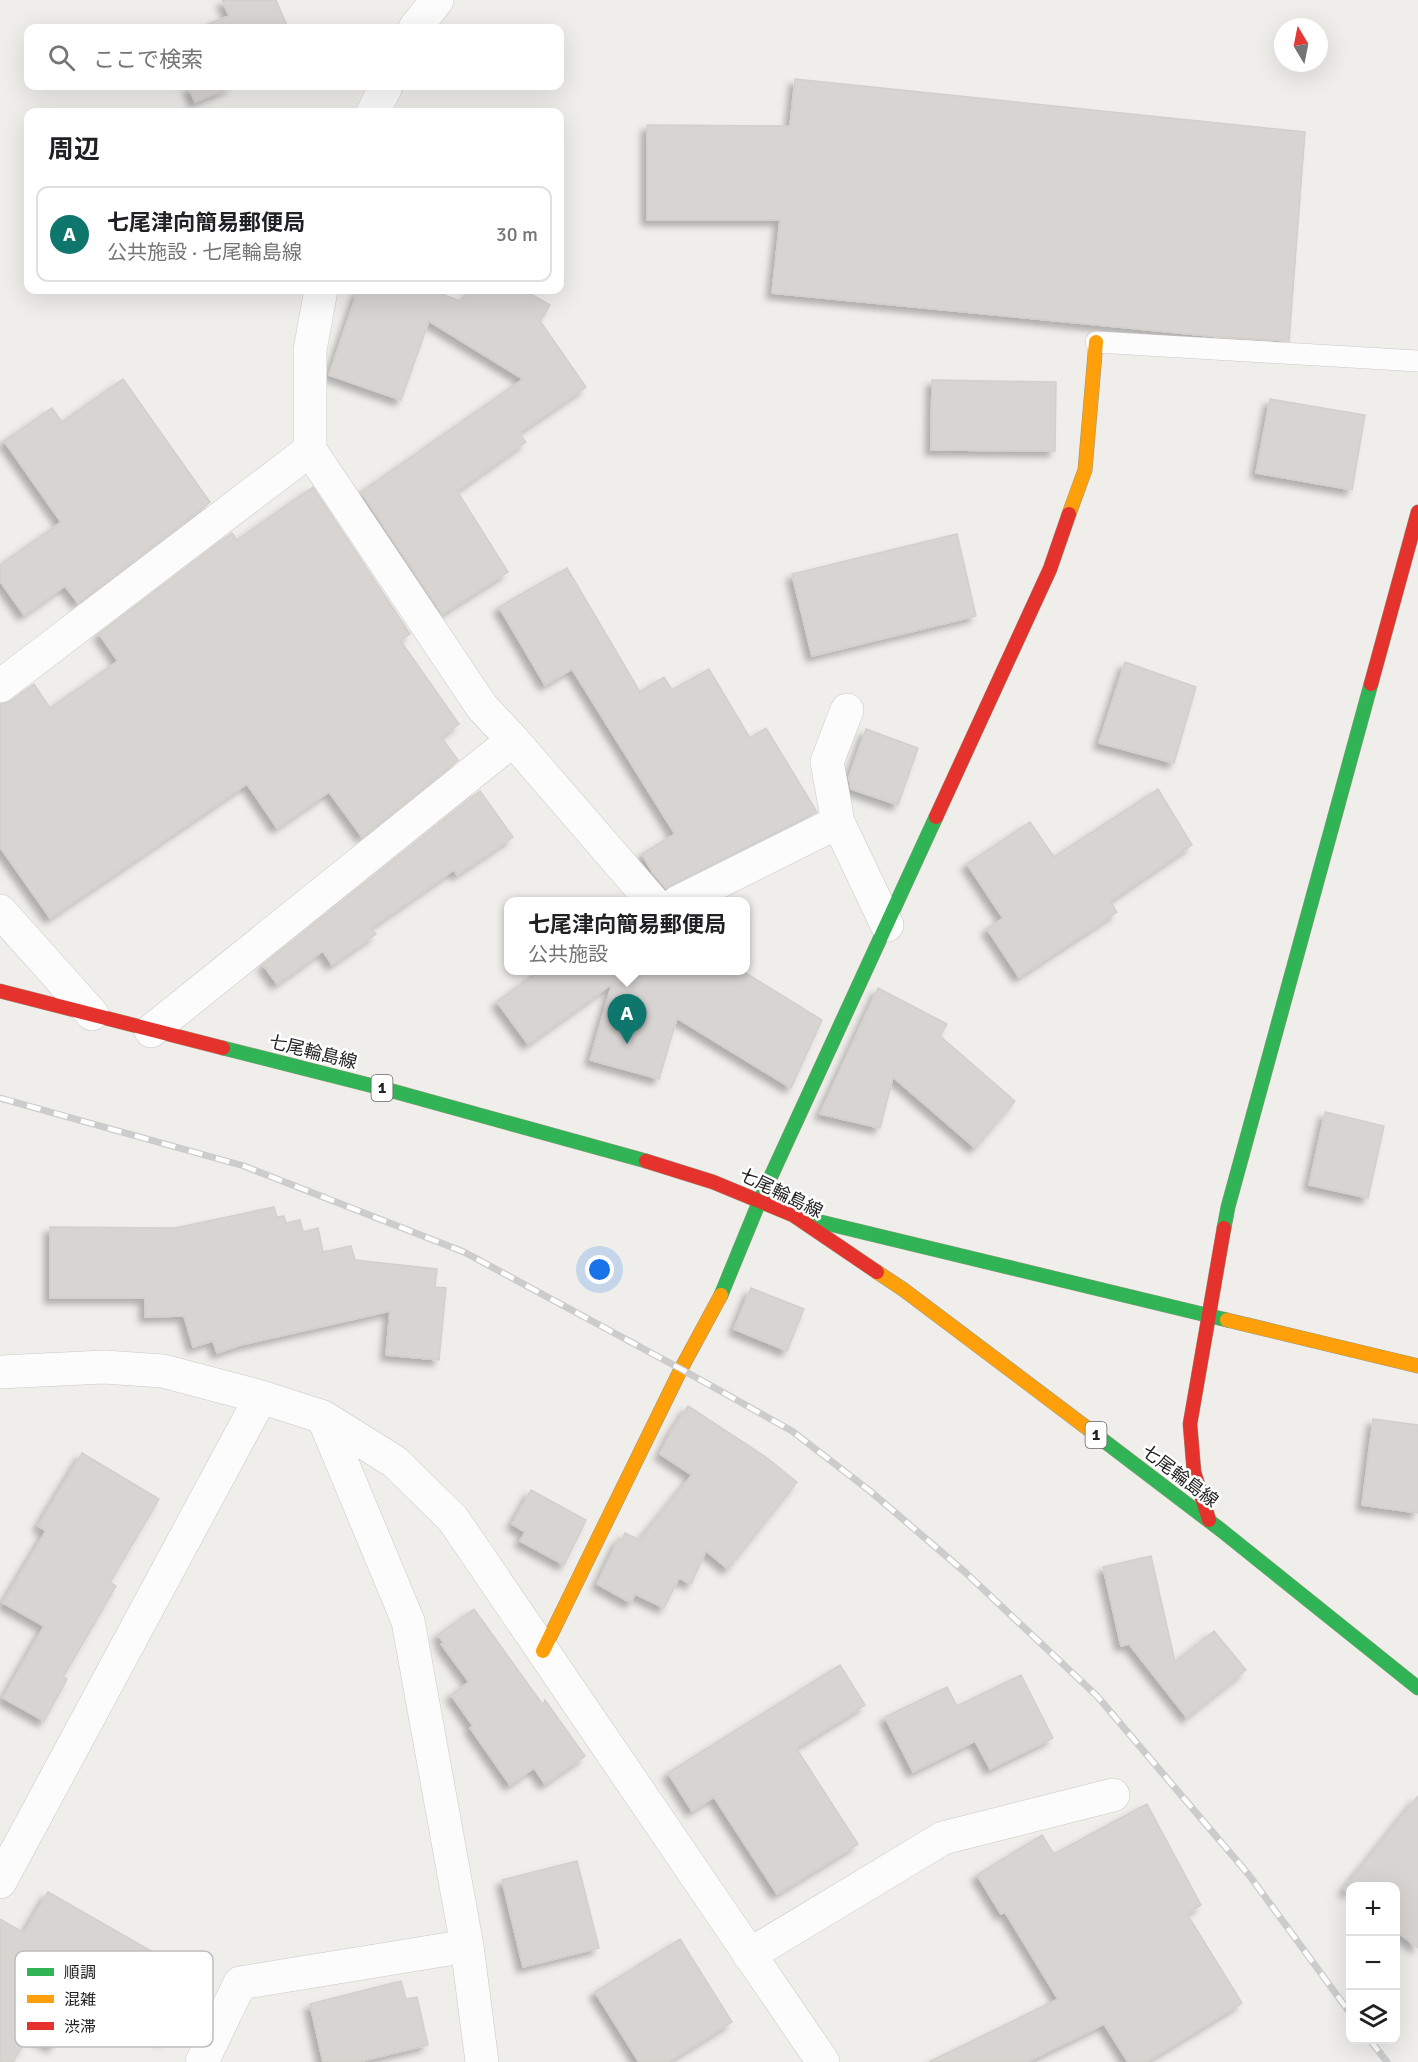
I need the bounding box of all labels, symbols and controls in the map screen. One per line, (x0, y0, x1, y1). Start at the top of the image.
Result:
north arrow (1274, 18, 1328, 72)
search box (24, 24, 564, 90)
icon: search (45, 41, 78, 74)
text: ここで検索 (93, 46, 203, 73)
text: 周辺 (48, 134, 100, 166)
text: 七尾津向簡易郵便局 (107, 209, 305, 236)
text: A (63, 222, 76, 247)
text: 30 m (496, 222, 538, 247)
text: 公共施設 · 七尾輪島線 (107, 240, 302, 265)
popup (504, 897, 750, 975)
text: 七尾津向簡易郵便局 (528, 911, 726, 938)
text: 公共施設 (528, 942, 608, 967)
pin: A (608, 994, 646, 1044)
street label: 七尾輪島線 (267, 1030, 359, 1074)
road number: 1 (372, 1075, 392, 1101)
street label: 七尾輪島線 (736, 1163, 826, 1223)
your location (585, 1255, 614, 1284)
road number: 1 (1086, 1422, 1106, 1448)
street label: 七尾輪島線 (1137, 1440, 1223, 1512)
map controls (1346, 1882, 1400, 2044)
button: + (1346, 1882, 1400, 1936)
button: − (1346, 1936, 1400, 1990)
legend (15, 1951, 213, 2047)
text: 順調 (64, 1963, 96, 1983)
text: 混雑 (64, 1990, 96, 2010)
button: layers (1346, 1990, 1400, 2044)
text: 渋滞 (64, 2017, 96, 2037)

